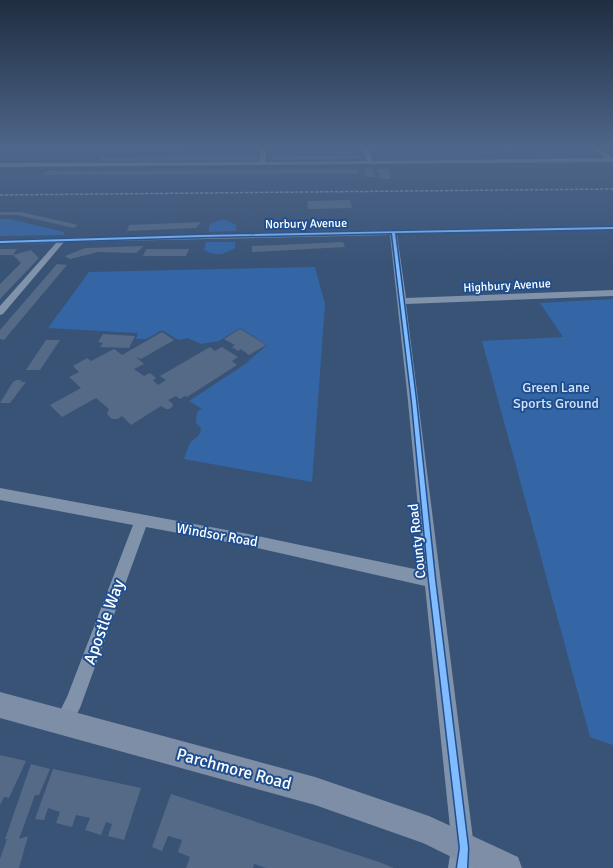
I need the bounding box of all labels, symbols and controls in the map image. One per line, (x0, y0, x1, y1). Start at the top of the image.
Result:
street label: Norbury Avenue (265, 216, 347, 232)
street label: Highbury Avenue (463, 276, 551, 296)
park label: Green Lane Sports Ground (513, 379, 599, 412)
street label: County Road (405, 503, 429, 579)
street label: Windsor Road (175, 519, 259, 551)
street label: Apostle Way (79, 577, 129, 667)
street label: Parchmore Road (174, 744, 294, 794)

